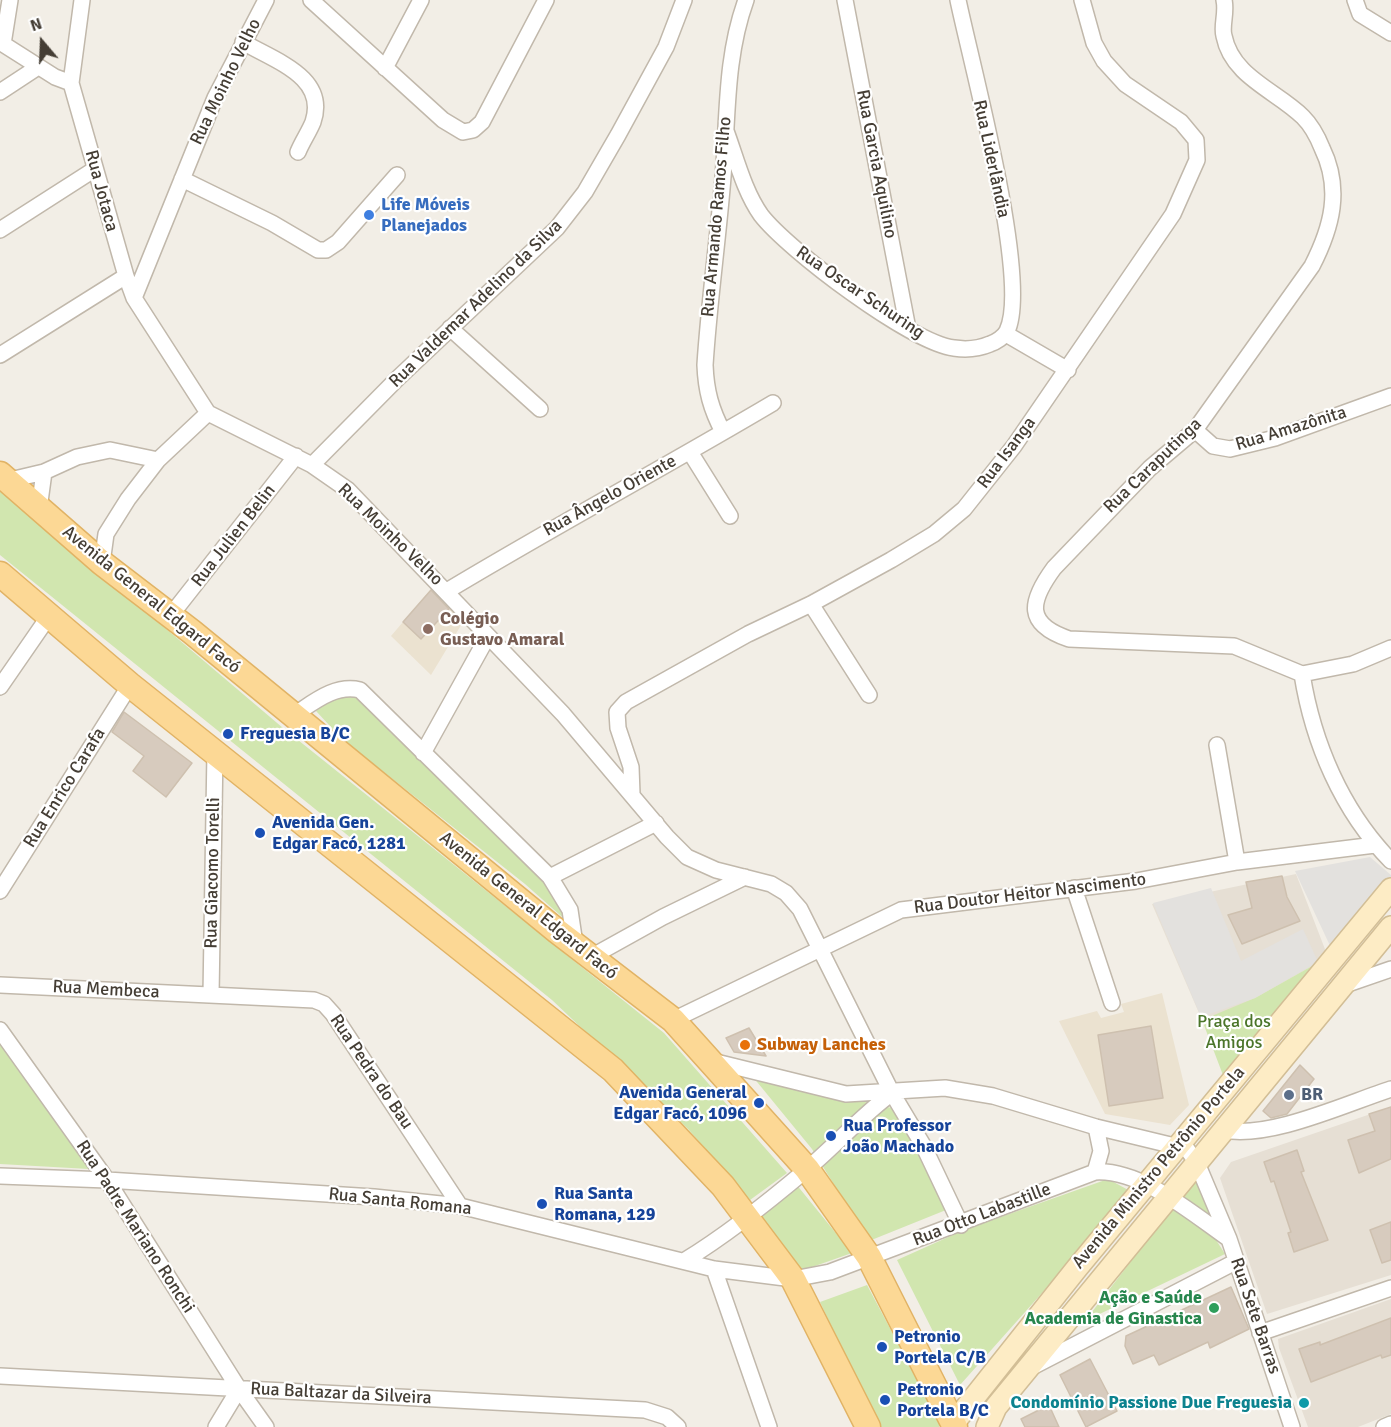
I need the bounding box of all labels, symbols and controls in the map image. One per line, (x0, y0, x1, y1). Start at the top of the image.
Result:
north arrow (12, 12, 72, 72)
text: N (28, 14, 45, 36)
street label: Rua Moinho Velho (186, 15, 266, 149)
street label: Rua Garcia Aquilino (851, 88, 901, 240)
street label: Rua Liderlândia (968, 98, 1014, 220)
street label: Rua Armando Ramos Filho (697, 116, 737, 318)
street label: Rua Jotaca (80, 148, 122, 234)
place label: Life Móveis Planejados (381, 194, 470, 236)
marker: Life Móveis Planejados (362, 208, 376, 222)
street label: Rua Valdemar Adelino da Silva (385, 215, 567, 393)
street label: Rua Oscar Schuring (792, 242, 928, 344)
street label: Rua Amazônita (1233, 402, 1349, 456)
street label: Rua Isanga (973, 413, 1041, 493)
street label: Rua Caraputinga (1099, 414, 1207, 518)
street label: Rua Ângelo Oriente (540, 450, 680, 542)
street label: Rua Moinho Velho (333, 479, 447, 591)
street label: Rua Julien Belin (187, 481, 281, 591)
street label: Avenida General Edgard Facó (58, 521, 244, 679)
place label: Colégio Gustavo Amaral (440, 608, 564, 650)
marker: Colégio Gustavo Amaral (421, 622, 435, 636)
place label: Freguesia B/C (240, 723, 350, 745)
street label: Rua Enrico Carafa (19, 724, 111, 852)
marker: Freguesia B/C (221, 727, 235, 741)
street label: Rua Giacomo Torelli (201, 797, 225, 949)
place label: Avenida Gen. Edgar Facó, 1281 (272, 812, 406, 854)
marker: Avenida Gen. Edgar Facó, 1281 (253, 826, 267, 840)
street label: Avenida General Edgard Facó (435, 827, 621, 985)
street label: Rua Doutor Heitor Nascimento (913, 869, 1147, 919)
street label: Rua Membeca (52, 976, 160, 1004)
street label: Rua Pedra do Bau (325, 1010, 417, 1134)
park label: Praça dos Amigos (1197, 1011, 1271, 1054)
place label: Subway Lanches (757, 1034, 886, 1056)
marker: Subway Lanches (738, 1038, 752, 1052)
street label: Avenida Ministro Petrônio Portela (1068, 1063, 1250, 1273)
place label: Avenida General Edgar Facó, 1096 (613, 1082, 747, 1124)
place label: BR (1301, 1084, 1323, 1106)
marker: BR (1282, 1088, 1296, 1102)
marker: Avenida General Edgar Facó, 1096 (752, 1096, 766, 1110)
place label: Rua Professor João Machado (843, 1115, 954, 1158)
marker: Rua Professor João Machado (824, 1129, 838, 1143)
street label: Rua Padre Mariano Ronchi (71, 1137, 199, 1317)
street label: Rua Otto Labastille (910, 1179, 1054, 1251)
place label: Rua Santa Romana, 129 (554, 1183, 655, 1226)
street label: Rua Santa Romana (327, 1184, 473, 1220)
marker: Rua Santa Romana, 129 (535, 1197, 549, 1211)
street label: Rua Sete Barras (1225, 1255, 1285, 1377)
place label: Ação e Saúde Academia de Ginastica (1025, 1287, 1202, 1330)
marker: Ação e Saúde Academia de Ginastica (1207, 1301, 1221, 1315)
place label: Petronio Portela C/B (894, 1326, 986, 1368)
marker: Petronio Portela C/B (875, 1340, 889, 1354)
street label: Rua Baltazar da Silveira (250, 1378, 432, 1410)
place label: Petronio Portela B/C (897, 1379, 989, 1422)
place label: Condomínio Passione Due Freguesia (1010, 1392, 1292, 1414)
marker: Petronio Portela B/C (878, 1393, 892, 1407)
marker: Condomínio Passione Due Freguesia (1297, 1396, 1311, 1410)

